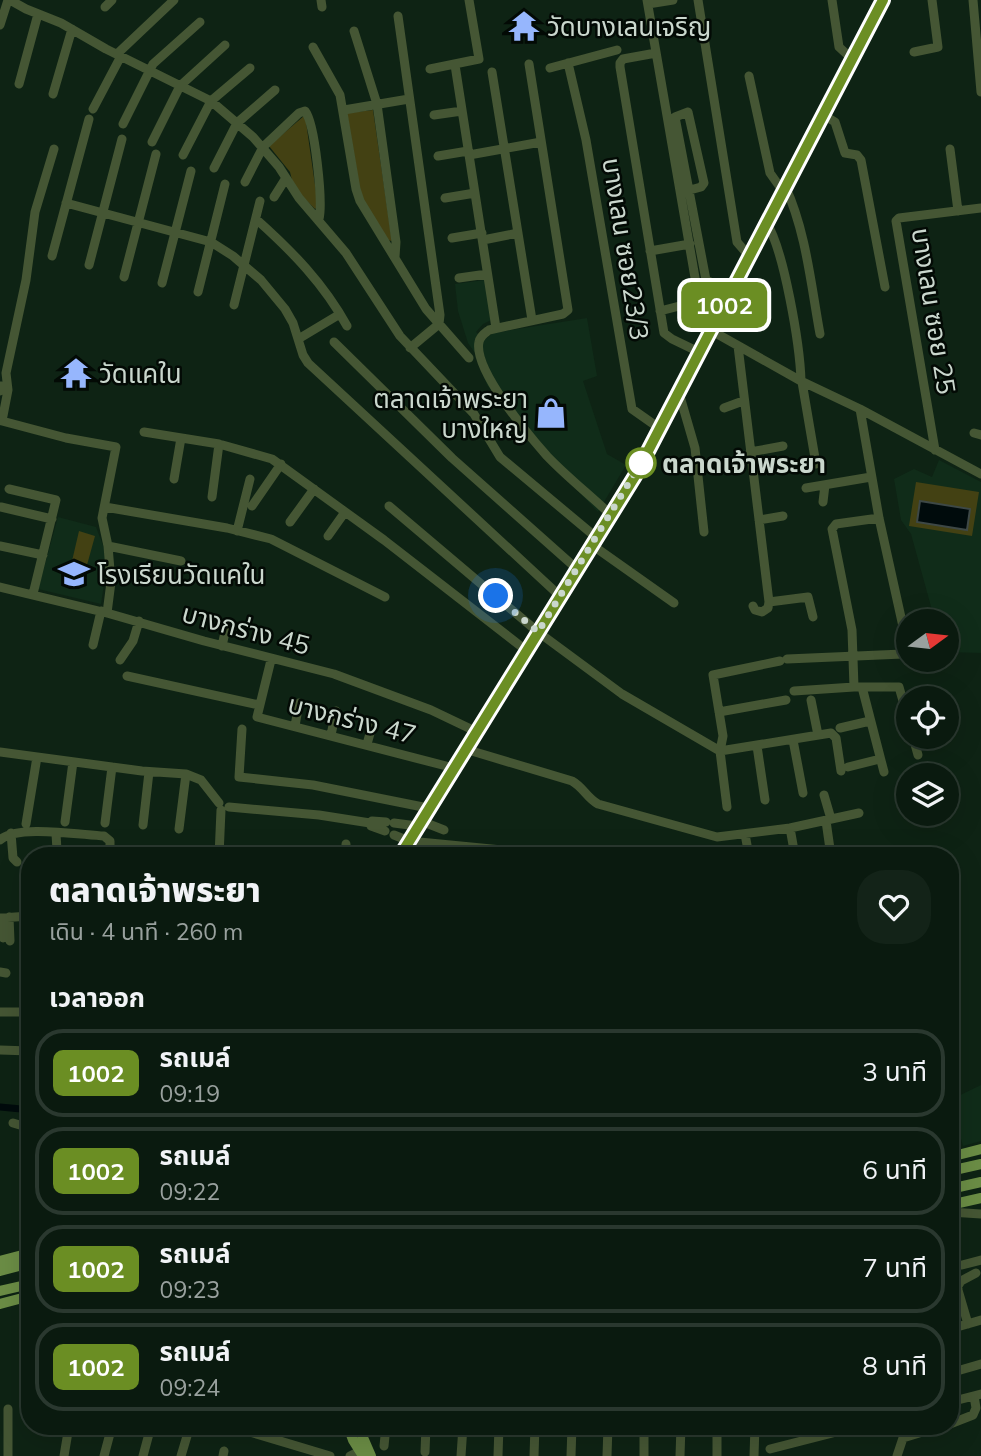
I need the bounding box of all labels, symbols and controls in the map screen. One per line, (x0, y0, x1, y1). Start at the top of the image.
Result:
temple icon: วัดบางเลนเจริญ (507, 9, 541, 43)
place label: วัดบางเลนเจริญ (547, 10, 711, 43)
street label: บางเลน ซอย23/3 (595, 155, 657, 343)
street label: บางเลน ซอย 25 (905, 225, 963, 397)
line badge: 1002 (675, 282, 773, 328)
text: 1002 (695, 290, 753, 320)
temple icon: วัดแคใน (59, 356, 93, 390)
place label: วัดแคใน (99, 357, 182, 390)
place label: ตลาดเจ้าพระยา บางใหญ่ (373, 382, 528, 445)
shop icon: ตลาดเจ้าพระยา บางใหญ่ (534, 396, 568, 430)
place label: ตลาดเจ้าพระยา (662, 447, 826, 480)
marker: ตลาดเจ้าพระยา (626, 448, 656, 478)
school or university icon: โรงเรียนวัดแคใน (57, 557, 91, 591)
place label: โรงเรียนวัดแคใน (97, 558, 265, 591)
your location (478, 578, 513, 613)
street label: บางกร่าง 45 (178, 596, 314, 662)
north arrow (896, 609, 959, 672)
map controls (896, 609, 959, 826)
button: locate (896, 686, 959, 749)
street label: บางกร่าง 47 (284, 687, 420, 751)
button: layers (896, 763, 959, 826)
text: ตลาดเจ้าพระยา (49, 869, 261, 910)
button: heart (857, 870, 931, 944)
text: เดิน · 4 นาที · 260 m (49, 917, 243, 946)
text: เวลาออก (49, 981, 145, 1014)
text: รถเมล์ (160, 1041, 231, 1074)
text: 3 นาที (862, 1055, 927, 1088)
text: 1002 (67, 1058, 125, 1088)
text: 09:19 (160, 1079, 220, 1108)
text: รถเมล์ (160, 1139, 231, 1172)
text: 6 นาที (862, 1153, 927, 1186)
text: 1002 (67, 1156, 125, 1186)
text: 09:22 (160, 1177, 220, 1206)
text: รถเมล์ (160, 1237, 231, 1270)
text: 7 นาที (862, 1251, 927, 1284)
text: 1002 (67, 1254, 125, 1284)
text: 09:23 (160, 1275, 220, 1304)
text: รถเมล์ (160, 1335, 231, 1368)
text: 8 นาที (862, 1349, 927, 1382)
text: 1002 (67, 1352, 125, 1382)
text: 09:24 (160, 1373, 220, 1402)

